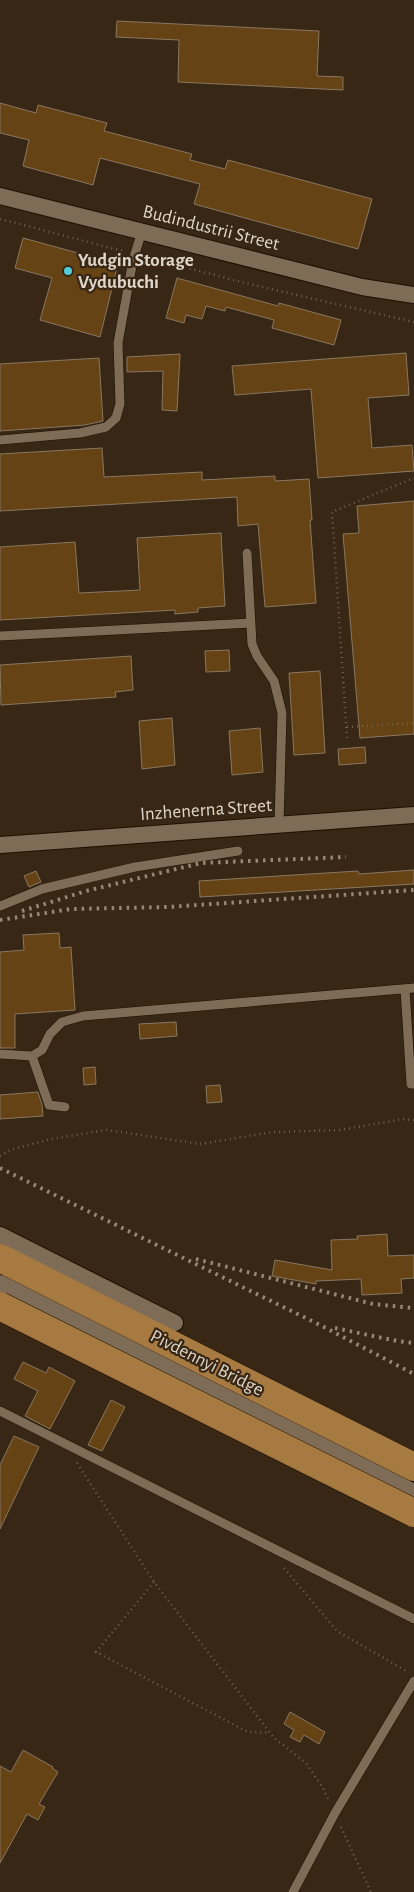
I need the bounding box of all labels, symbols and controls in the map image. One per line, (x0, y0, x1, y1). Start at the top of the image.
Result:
street label: Budindustrii Street (141, 202, 281, 254)
place label: Yudgin Storage Vydubuchi (78, 251, 194, 292)
marker: Yudgin Storage Vydubuchi (62, 265, 74, 277)
street label: Inzhenerna Street (139, 796, 273, 824)
street label: Pivdennyi Bridge (147, 1326, 267, 1400)

